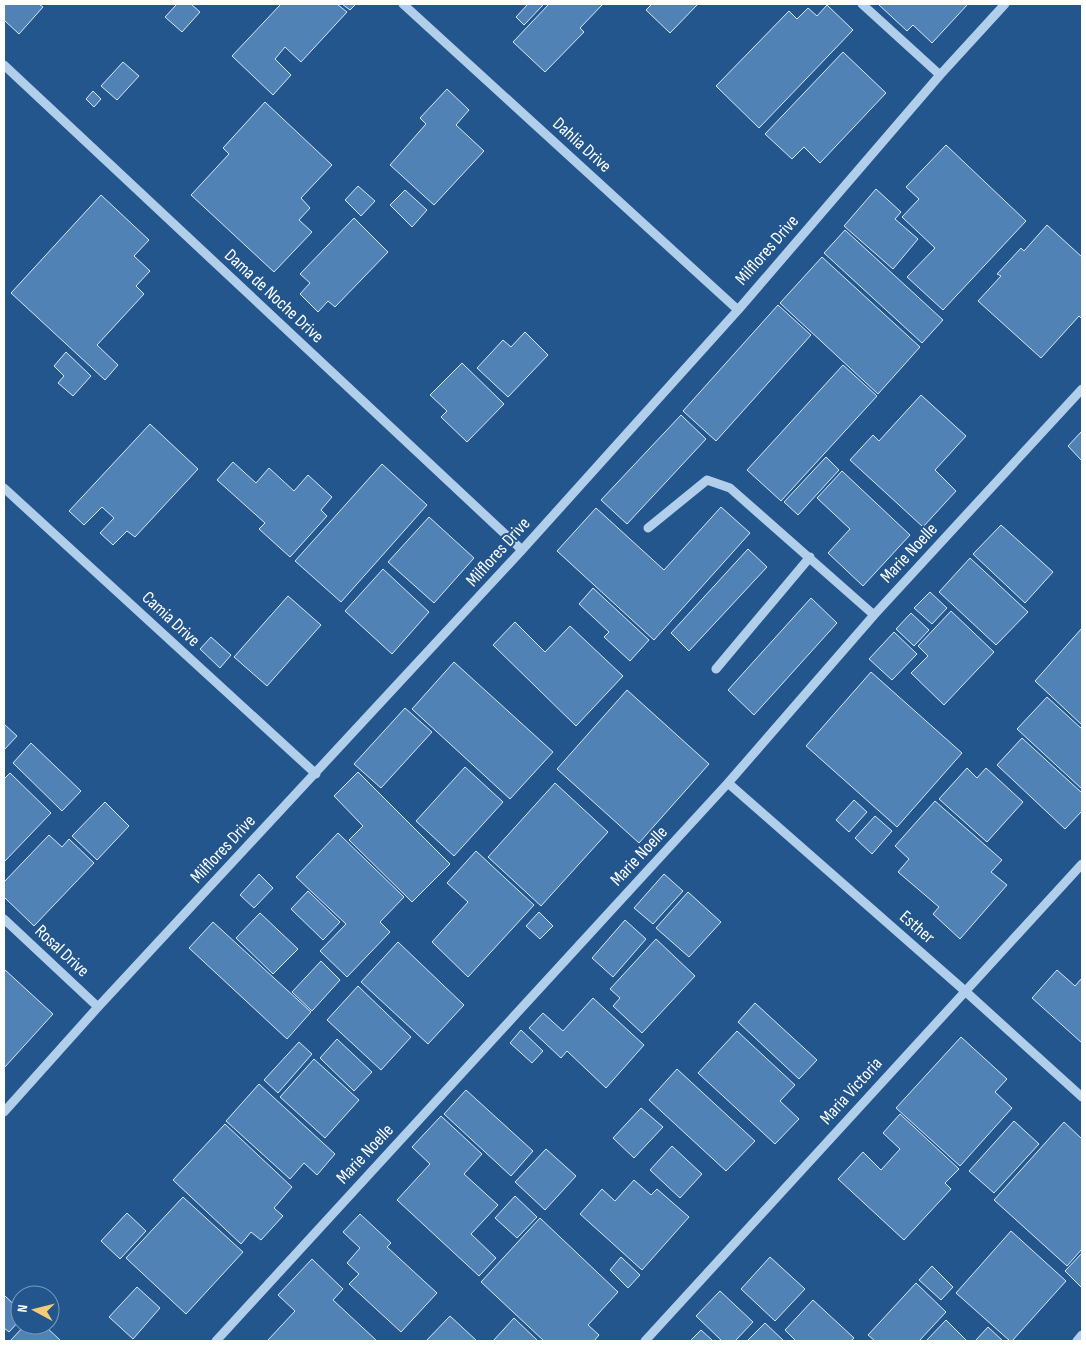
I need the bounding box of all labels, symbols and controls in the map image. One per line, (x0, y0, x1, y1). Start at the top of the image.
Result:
street label: Dahlia Drive (548, 113, 616, 177)
street label: Milflores Drive (731, 211, 803, 289)
street label: Dama de Noche Drive (220, 245, 328, 347)
street label: Milflores Drive (462, 513, 534, 591)
street label: Marie Noelle (876, 519, 942, 587)
street label: Camia Drive (138, 587, 204, 651)
street label: Milflores Drive (186, 811, 260, 887)
street label: Marie Noelle (606, 822, 672, 890)
street label: Esther (895, 906, 939, 948)
street label: Rosal Drive (31, 921, 93, 981)
street label: Maria Victoria (816, 1053, 887, 1129)
street label: Marie Noelle (332, 1120, 398, 1188)
north arrow (10, 1285, 60, 1335)
text: N (14, 1304, 31, 1313)

